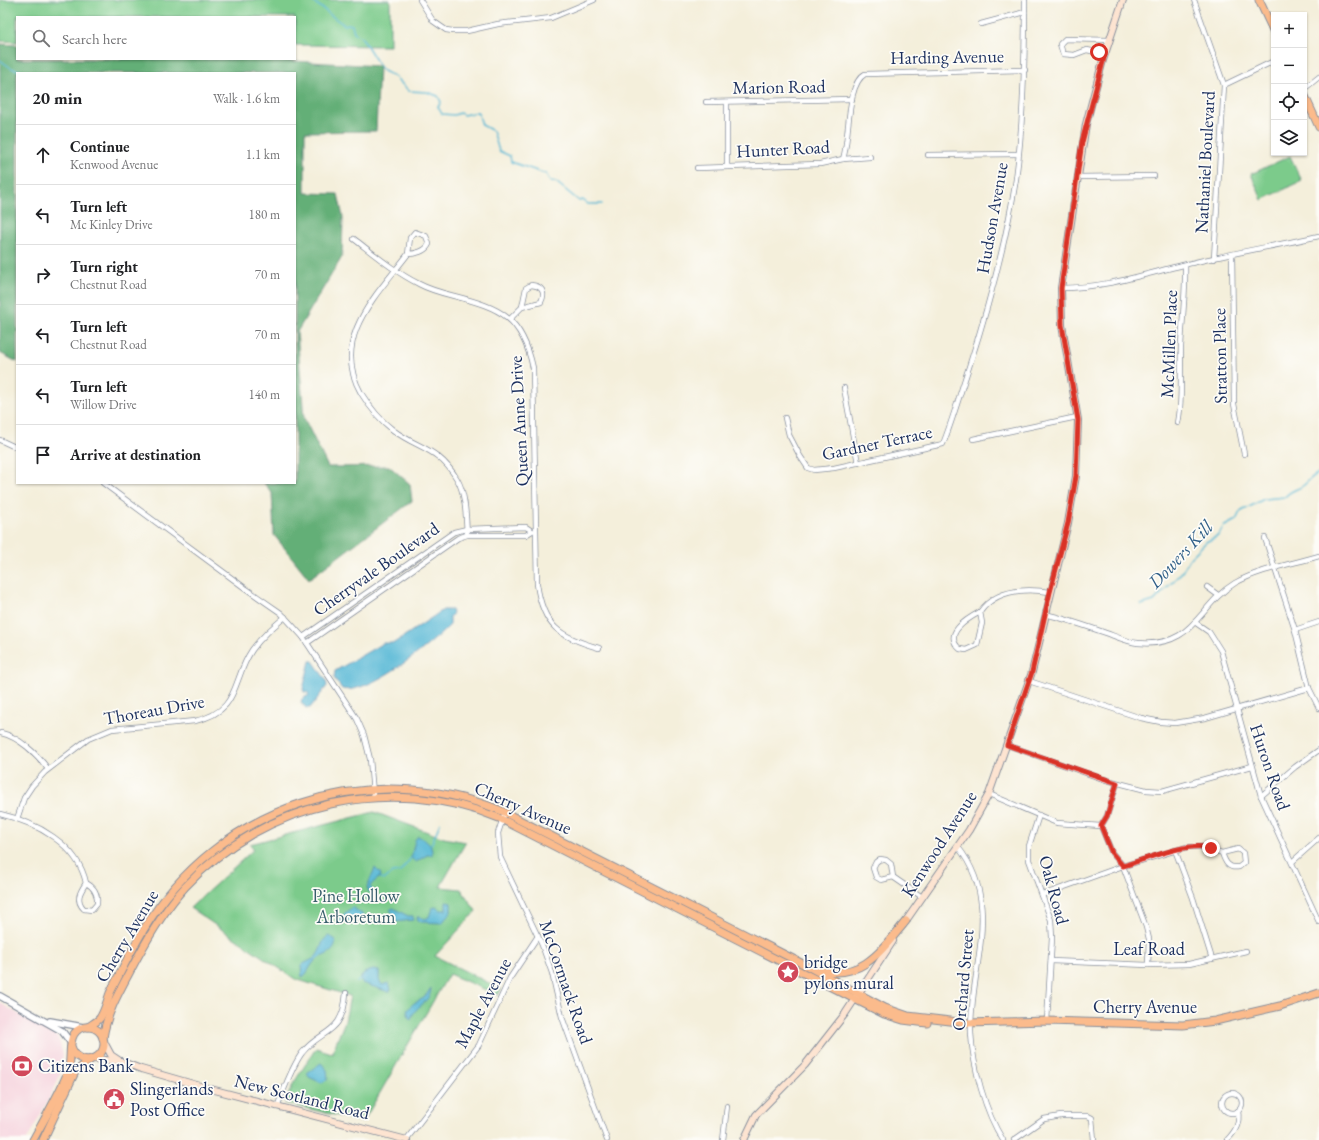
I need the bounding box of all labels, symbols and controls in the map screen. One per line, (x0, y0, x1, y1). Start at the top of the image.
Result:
map controls (1271, 12, 1307, 156)
button: + (1271, 12, 1307, 48)
search box (16, 16, 296, 60)
icon: search (30, 27, 52, 49)
text: Search here (62, 29, 127, 48)
route start (1090, 43, 1108, 61)
street label: Harding Avenue (890, 44, 1004, 69)
button: − (1271, 48, 1307, 84)
street label: Marion Road (732, 74, 827, 99)
button: locate (1271, 84, 1307, 120)
text: 20 min (32, 87, 82, 109)
street label: Nathaniel Boulevard (1189, 89, 1220, 234)
text: Walk · 1.6 km (213, 90, 280, 107)
button: layers (1271, 120, 1307, 156)
street label: Hunter Road (736, 135, 831, 162)
text: Continue (70, 137, 130, 156)
icon: ahead (32, 144, 54, 166)
text: 1.1 km (246, 146, 280, 163)
text: Kenwood Avenue (70, 156, 158, 173)
street label: Hudson Avenue (970, 160, 1013, 275)
text: Turn left (70, 197, 127, 216)
icon: left (32, 204, 54, 226)
text: 180 m (249, 206, 280, 223)
text: Mc Kinley Drive (70, 216, 153, 233)
text: Turn right (70, 257, 138, 276)
icon: right (32, 264, 54, 286)
text: 70 m (255, 266, 280, 283)
text: Chestnut Road (70, 276, 147, 293)
street label: McMillen Place (1155, 290, 1182, 398)
street label: Stratton Place (1207, 308, 1232, 404)
text: Turn left (70, 317, 127, 336)
icon: left (32, 324, 54, 346)
text: 70 m (255, 326, 280, 343)
text: Chestnut Road (70, 336, 147, 353)
street label: Queen Anne Drive (504, 355, 533, 487)
text: Turn left (70, 377, 127, 396)
icon: left (32, 384, 54, 406)
text: 140 m (249, 386, 280, 403)
text: Willow Drive (70, 396, 137, 413)
street label: Gardner Terrace (820, 420, 934, 465)
icon: arrive (32, 444, 54, 466)
text: Arrive at destination (70, 445, 201, 464)
water label: Dowers Kill (1142, 514, 1219, 595)
street label: Cherryvale Boulevard (308, 516, 444, 621)
street label: Thoreau Drive (102, 689, 206, 730)
street label: Huron Road (1245, 721, 1296, 814)
street label: Cherry Avenue (471, 776, 575, 839)
street label: Kenwood Avenue (896, 786, 982, 901)
route end (1202, 839, 1220, 857)
street label: Oak Road (1034, 853, 1075, 928)
park label: Pine Hollow Arboretum (312, 884, 400, 928)
street label: Cherry Avenue (90, 885, 163, 986)
street label: McCormack Road (535, 917, 599, 1047)
street label: Orchard Street (947, 928, 978, 1032)
street label: Leaf Road (1113, 937, 1186, 960)
place label: bridge pylons mural (804, 950, 894, 994)
street label: Maple Avenue (449, 954, 516, 1052)
place icon: bridge pylons mural (775, 959, 801, 985)
street label: Cherry Avenue (1093, 995, 1197, 1018)
bank icon: Citizens Bank (9, 1053, 35, 1079)
place label: Citizens Bank (38, 1054, 134, 1077)
street label: New Scotland Road (232, 1069, 373, 1125)
place label: Slingerlands Post Office (130, 1077, 214, 1121)
public building icon: Slingerlands Post Office (101, 1086, 127, 1112)

